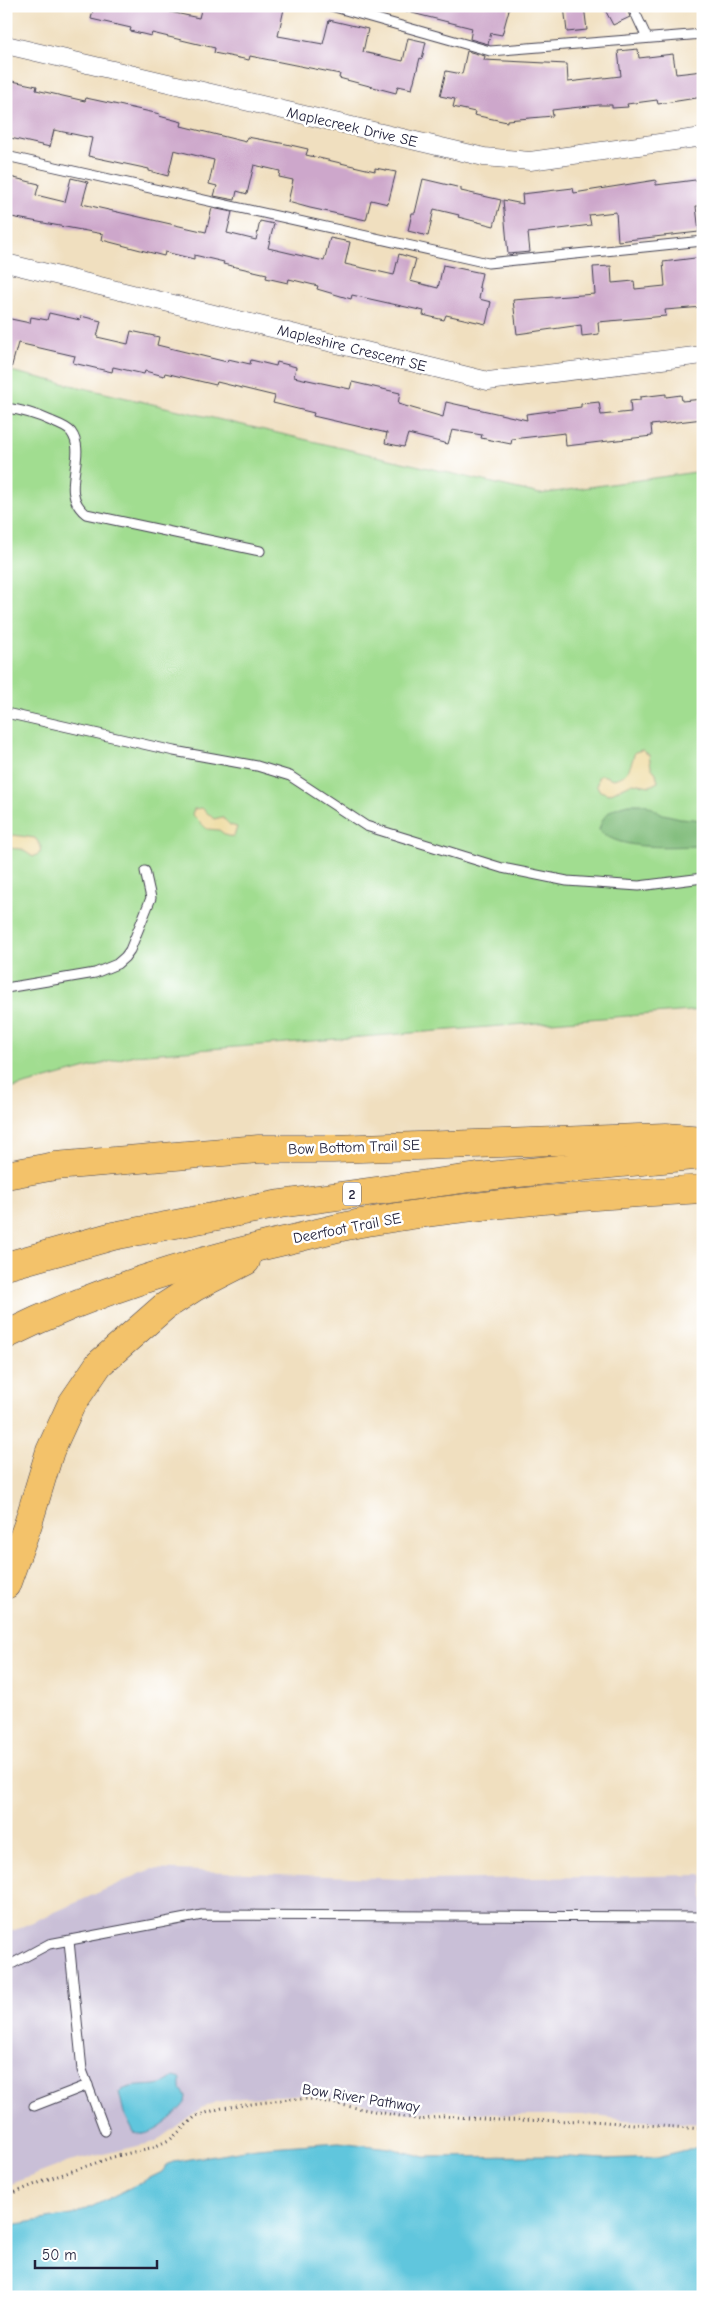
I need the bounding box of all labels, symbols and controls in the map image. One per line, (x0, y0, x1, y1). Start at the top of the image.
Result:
street label: Maplecreek Drive SE (285, 103, 419, 151)
street label: Mapleshire Crescent SE (275, 321, 429, 375)
street label: Bow Bottom Trail SE (288, 1136, 420, 1158)
road number: 2 (343, 1182, 361, 1206)
street label: Deerfoot Trail SE (291, 1209, 403, 1247)
street label: Bow River Pathway (301, 2080, 421, 2116)
scale bar (35, 2238, 158, 2270)
text: 50 m (42, 2246, 77, 2264)

